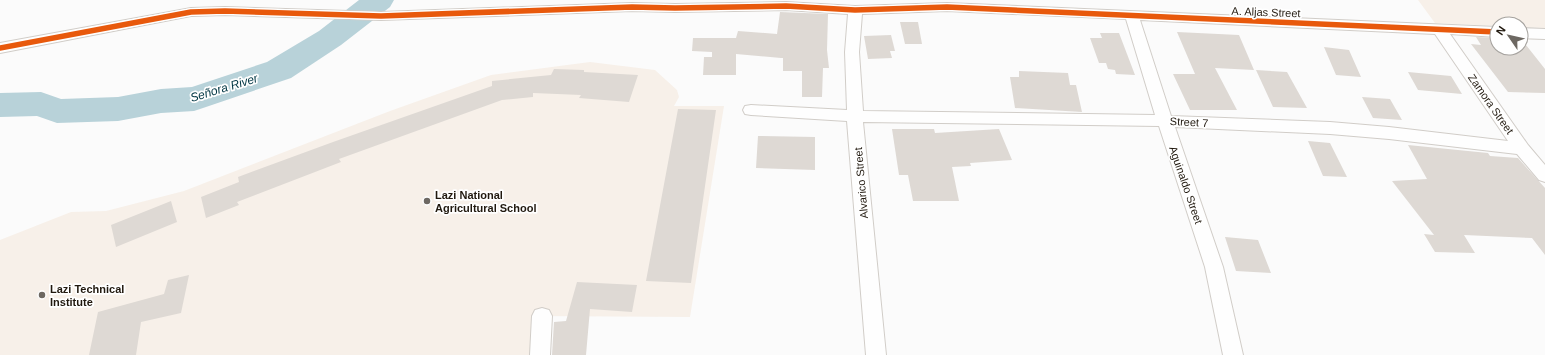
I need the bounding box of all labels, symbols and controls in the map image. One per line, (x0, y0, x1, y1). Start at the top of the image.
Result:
street label: A. Aljas Street (1231, 5, 1301, 19)
north arrow (1489, 16, 1529, 56)
text: N (1494, 24, 1508, 37)
water label: Señora River (188, 71, 260, 105)
street label: Zamora Street (1466, 72, 1516, 136)
street label: Street 7 (1169, 115, 1209, 129)
street label: Aguinaldo Street (1167, 145, 1205, 225)
street label: Alvarico Street (852, 147, 870, 219)
place label: Lazi National Agricultural School (435, 189, 536, 214)
marker: Lazi National Agricultural School (422, 196, 432, 206)
place label: Lazi Technical Institute (50, 283, 124, 308)
marker: Lazi Technical Institute (37, 290, 47, 300)

